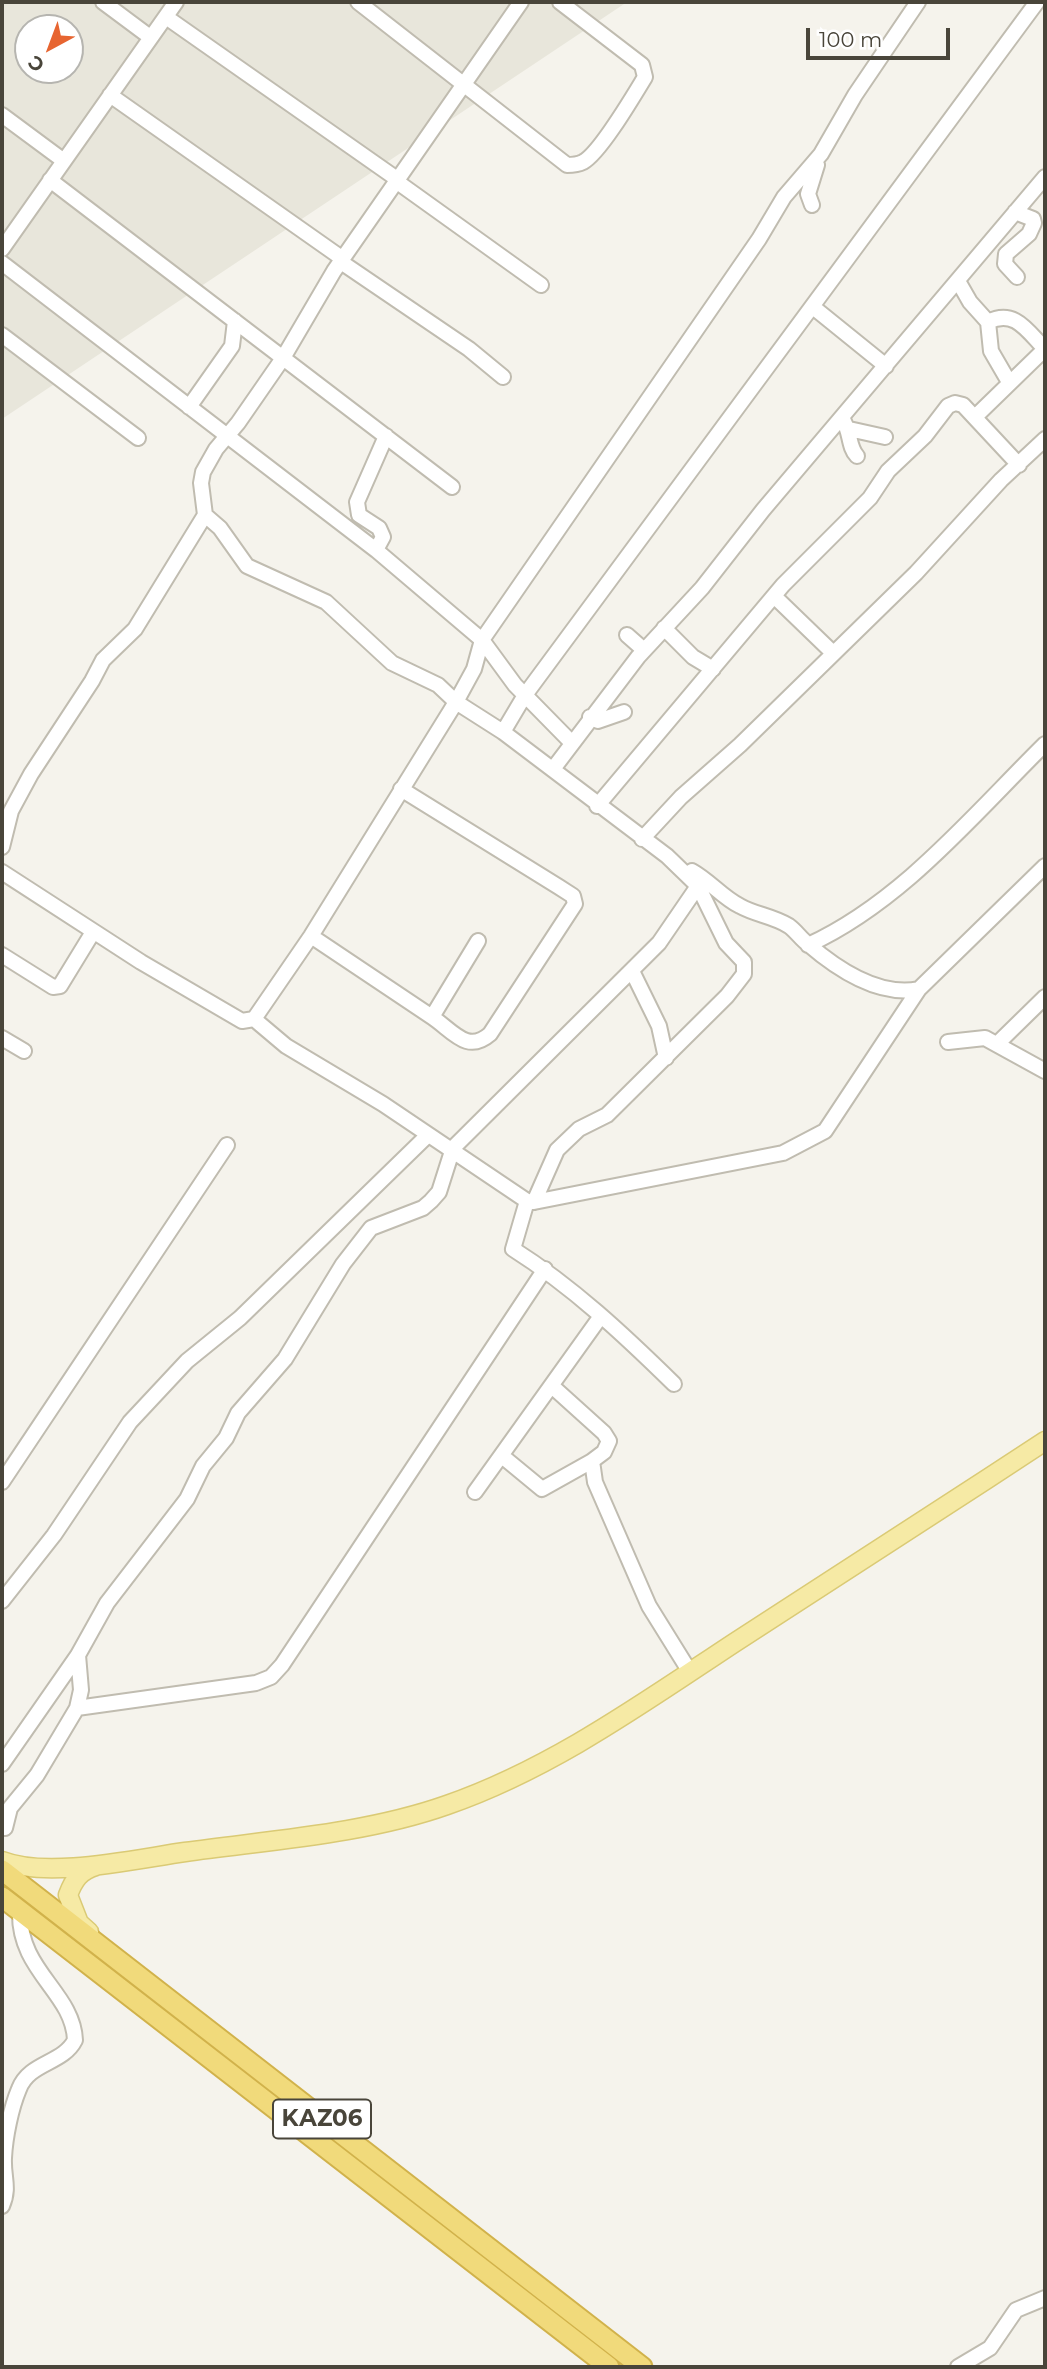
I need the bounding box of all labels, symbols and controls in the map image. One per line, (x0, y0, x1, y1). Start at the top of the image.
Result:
north arrow (14, 14, 84, 84)
scale bar (809, 14, 953, 58)
text: 100 m (819, 27, 882, 52)
text: С (23, 51, 49, 77)
road number: KАZ06 (273, 2100, 371, 2138)

